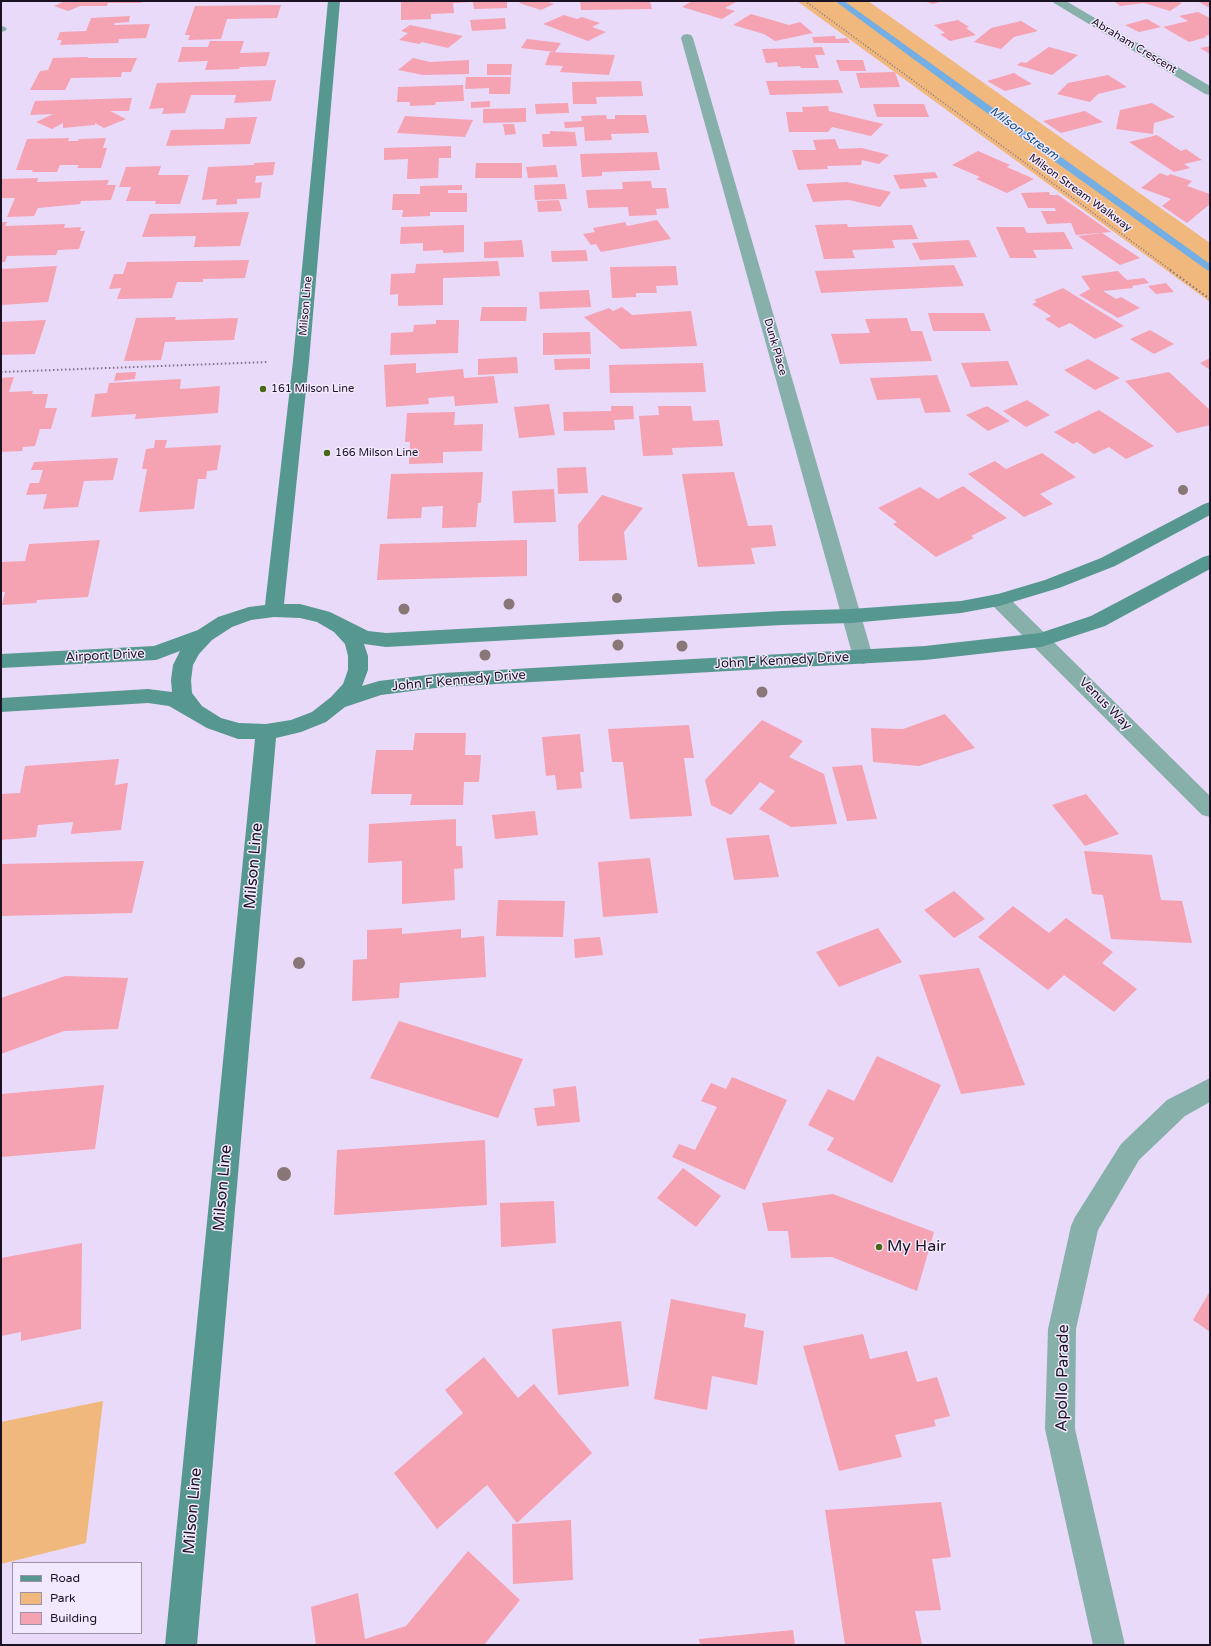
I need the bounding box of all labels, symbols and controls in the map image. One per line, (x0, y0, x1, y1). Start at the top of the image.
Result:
street label: Abraham Crescent (1089, 15, 1179, 77)
water label: Milson Stream (987, 104, 1061, 164)
street label: Milson Stream Walkway (1026, 151, 1134, 235)
street label: Milson Line (297, 276, 315, 336)
street label: Dunk Place (761, 317, 789, 377)
place label: 161 Milson Line (271, 382, 354, 396)
marker: 161 Milson Line (258, 384, 268, 394)
place label: 166 Milson Line (335, 446, 418, 460)
marker: 166 Milson Line (322, 448, 332, 458)
street label: Airport Drive (65, 646, 145, 666)
street label: John F Kennedy Drive (715, 650, 849, 672)
street label: John F Kennedy Drive (391, 667, 527, 695)
street label: Venus Way (1075, 674, 1135, 734)
street label: Milson Line (241, 822, 267, 910)
street label: Milson Line (210, 1144, 236, 1232)
place label: My Hair (887, 1237, 946, 1257)
marker: My Hair (874, 1242, 884, 1252)
street label: Apollo Parade (1052, 1324, 1074, 1432)
street label: Milson Line (180, 1467, 206, 1555)
legend (12, 1562, 142, 1634)
text: Road (50, 1571, 80, 1585)
text: Park (50, 1591, 76, 1605)
text: Building (50, 1611, 97, 1625)

